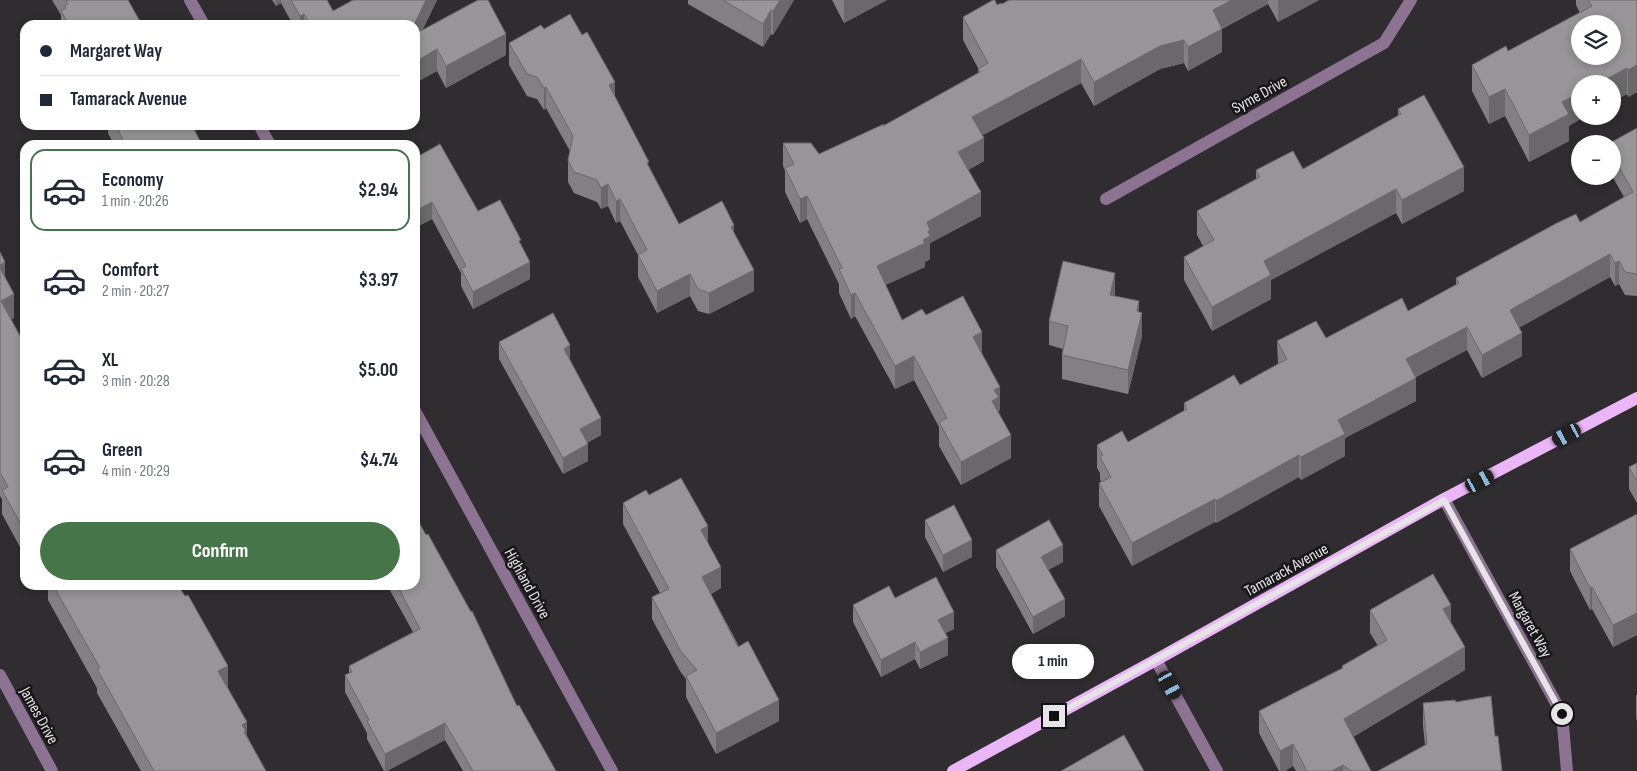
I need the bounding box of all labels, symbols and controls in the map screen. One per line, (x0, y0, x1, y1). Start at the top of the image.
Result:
map controls (1571, 15, 1621, 185)
button: layers (1571, 15, 1621, 65)
text: Margaret Way (70, 40, 162, 63)
street label: Syme Drive (1229, 72, 1291, 118)
button: + (1571, 75, 1621, 125)
text: Tamarack Avenue (70, 88, 187, 111)
button: − (1571, 135, 1621, 185)
icon: car (42, 168, 87, 213)
text: Economy (102, 169, 164, 192)
text: $2.94 (358, 179, 398, 202)
text: 1 min · 20:26 (102, 192, 169, 211)
icon: car (42, 258, 87, 303)
text: Comfort (102, 259, 159, 282)
text: $3.97 (358, 269, 398, 292)
text: 2 min · 20:27 (102, 282, 169, 301)
icon: car (42, 348, 87, 393)
text: XL (102, 349, 118, 372)
text: $5.00 (358, 359, 398, 382)
text: 3 min · 20:28 (102, 372, 170, 391)
car (1550, 421, 1583, 449)
icon: car (42, 438, 87, 483)
text: Green (102, 439, 142, 462)
text: $4.74 (360, 449, 398, 472)
text: 4 min · 20:29 (102, 462, 170, 481)
car (1463, 467, 1496, 495)
button: Confirm (40, 522, 400, 580)
street label: Tamarack Avenue (1242, 540, 1332, 601)
street label: Highland Drive (500, 545, 554, 622)
street label: Margaret Way (1504, 588, 1556, 661)
callout: 1 min (1013, 644, 1095, 678)
text: 1 min (1038, 652, 1068, 671)
car (1156, 668, 1183, 702)
street label: James Drive (15, 683, 62, 748)
route start (1551, 703, 1573, 725)
route end (1043, 705, 1065, 727)

